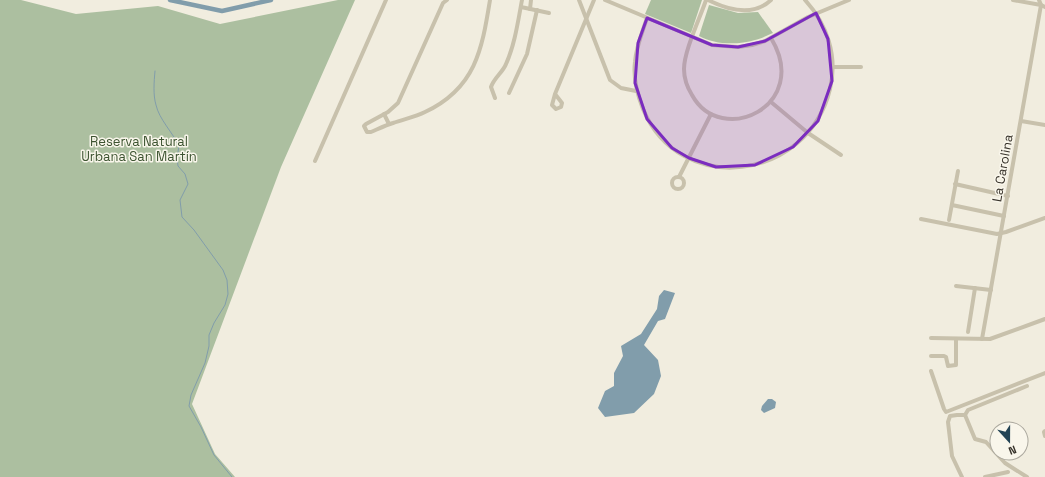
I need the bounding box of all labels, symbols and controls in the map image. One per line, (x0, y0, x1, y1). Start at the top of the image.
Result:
street label: La Carolina (988, 132, 1017, 203)
park label: Reserva Natural Urbana San Martín (81, 133, 197, 165)
north arrow (989, 421, 1029, 461)
text: N (1007, 442, 1019, 458)

